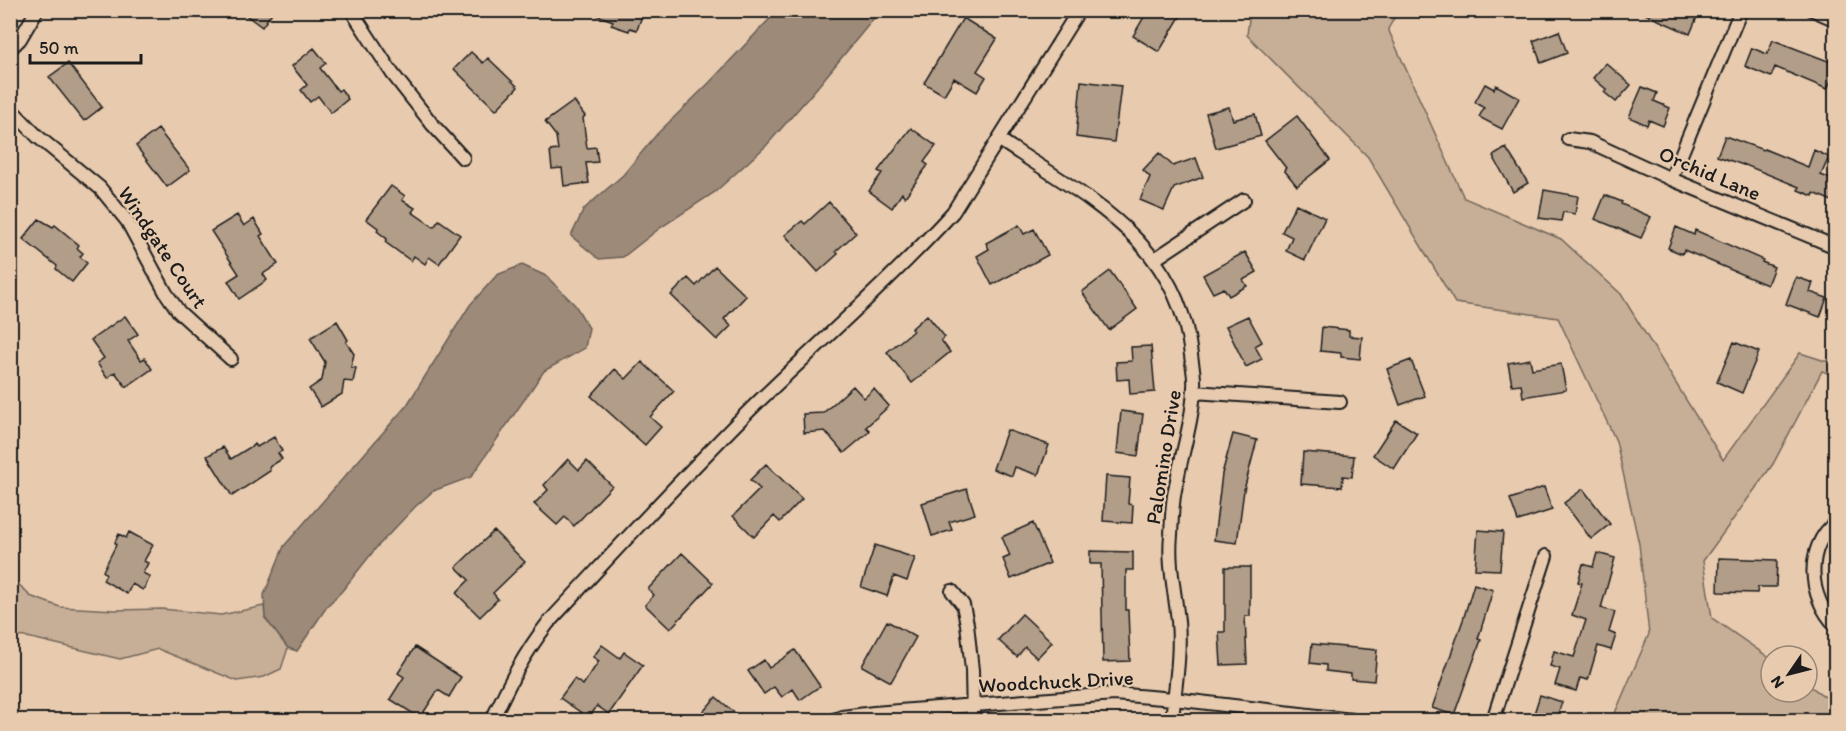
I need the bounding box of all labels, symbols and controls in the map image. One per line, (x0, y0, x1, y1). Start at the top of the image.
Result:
scale bar (30, 27, 141, 65)
text: 50 m (39, 37, 79, 59)
street label: Orchid Lane (1655, 140, 1765, 206)
street label: Windgate Court (113, 181, 213, 313)
street label: Palomino Drive (1140, 388, 1186, 526)
north arrow (1759, 644, 1819, 704)
street label: Woodchuck Drive (978, 664, 1134, 698)
text: N (1766, 672, 1788, 692)

